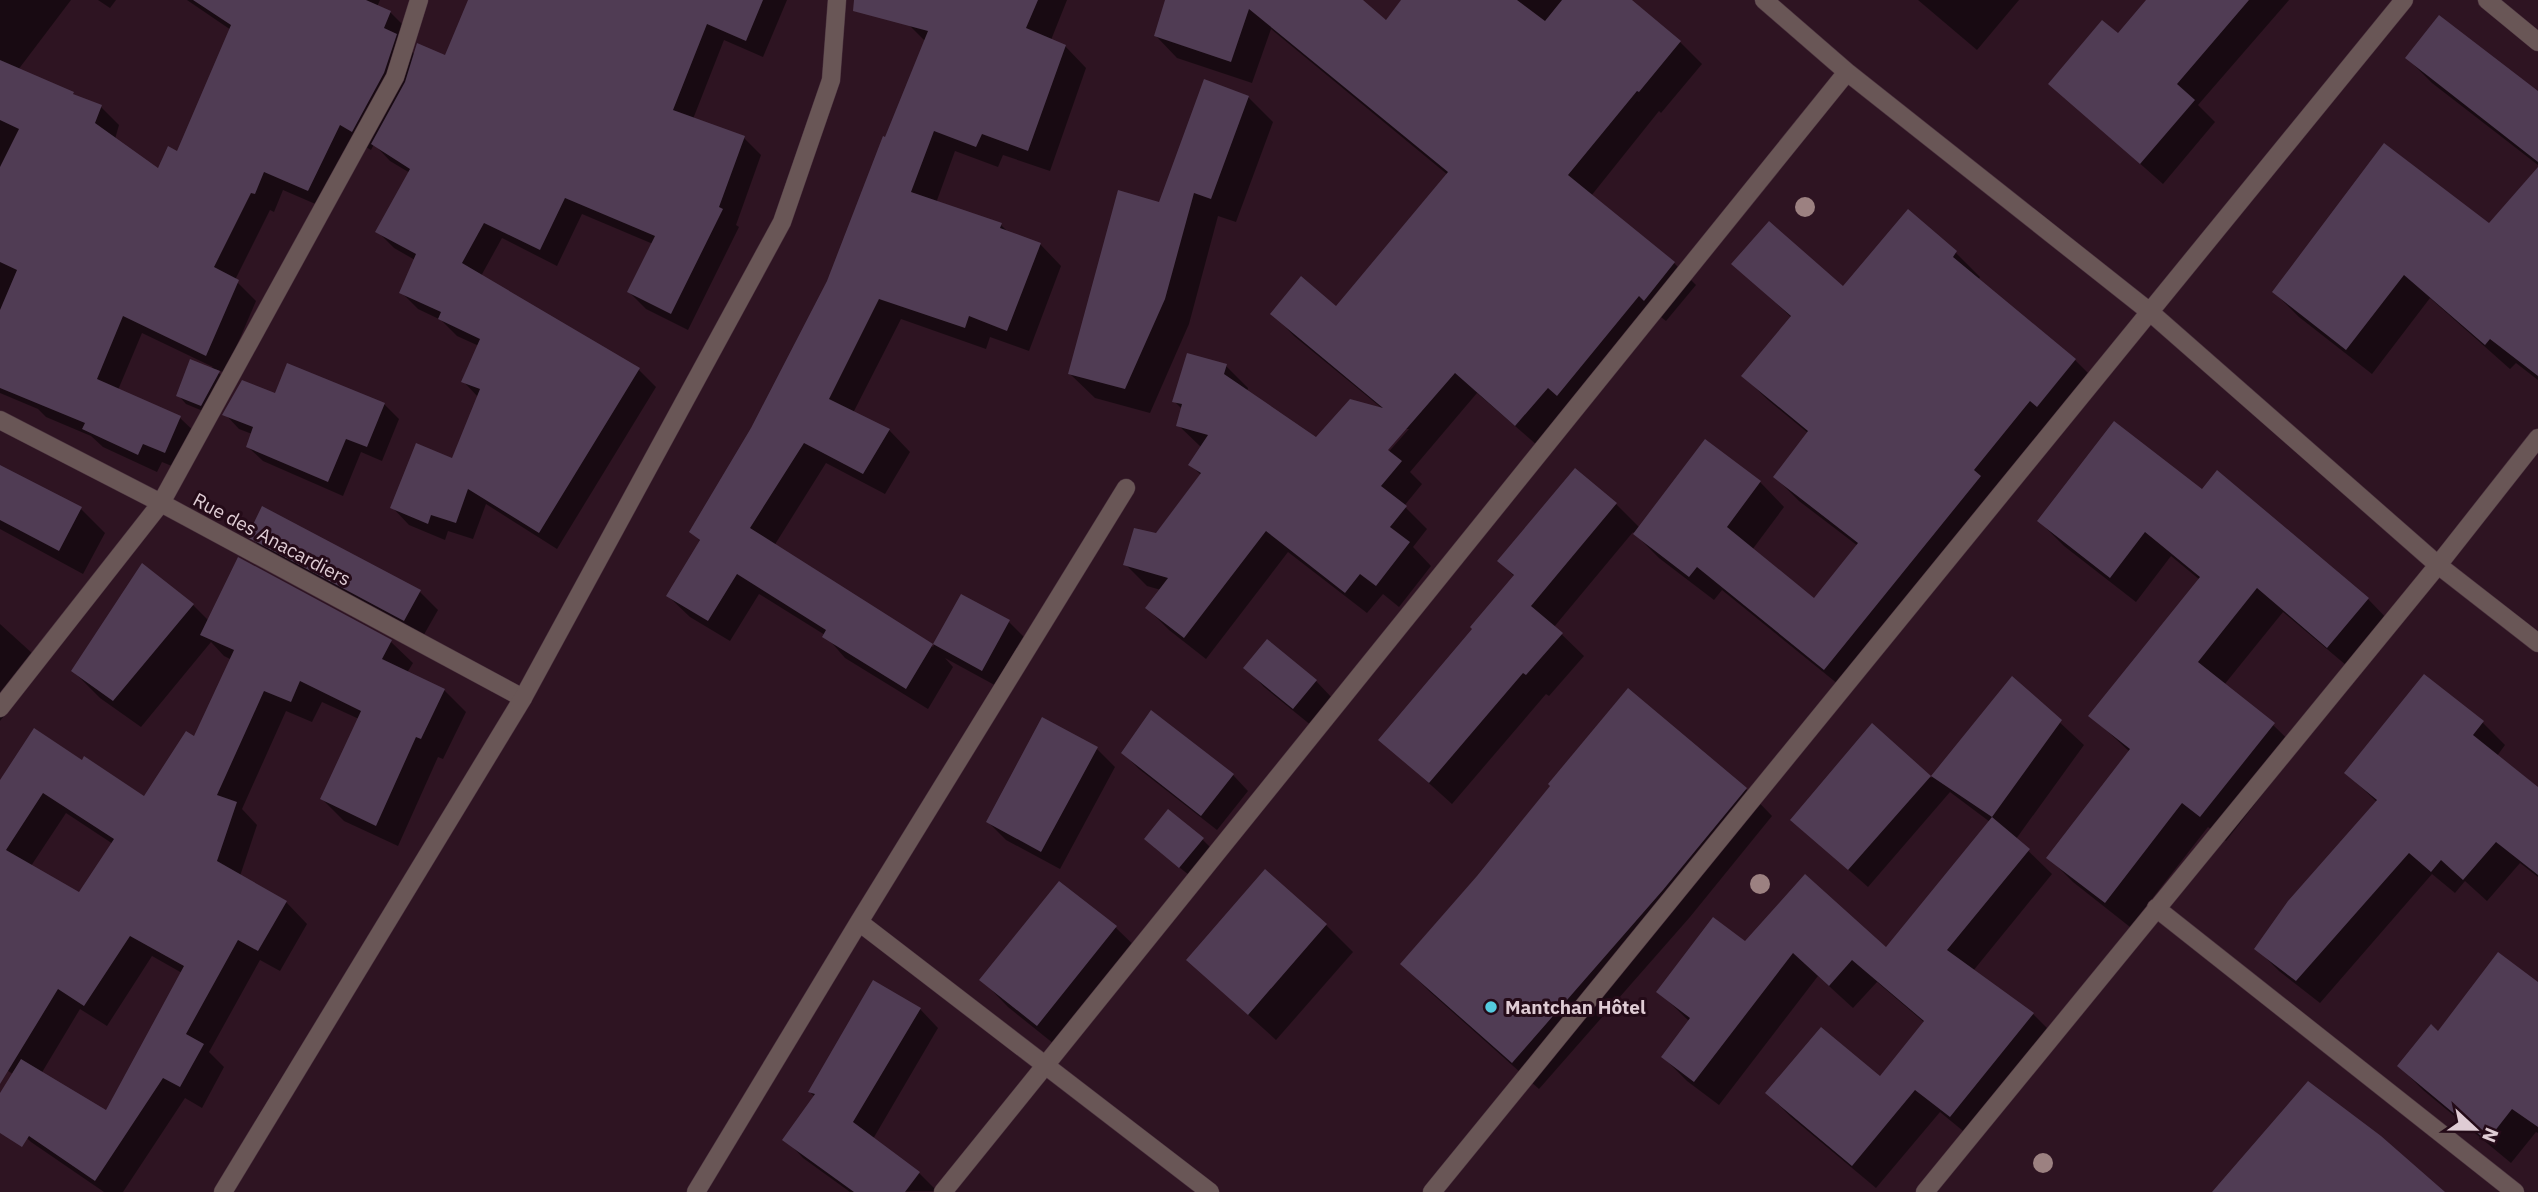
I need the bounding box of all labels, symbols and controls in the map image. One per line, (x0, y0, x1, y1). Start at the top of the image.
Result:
street label: Rue des Anacardiers (189, 487, 355, 591)
place label: Mantchan Hôtel (1505, 995, 1646, 1019)
marker: Mantchan Hôtel (1483, 999, 1499, 1015)
north arrow (2440, 1094, 2510, 1164)
text: N (2477, 1124, 2504, 1146)

